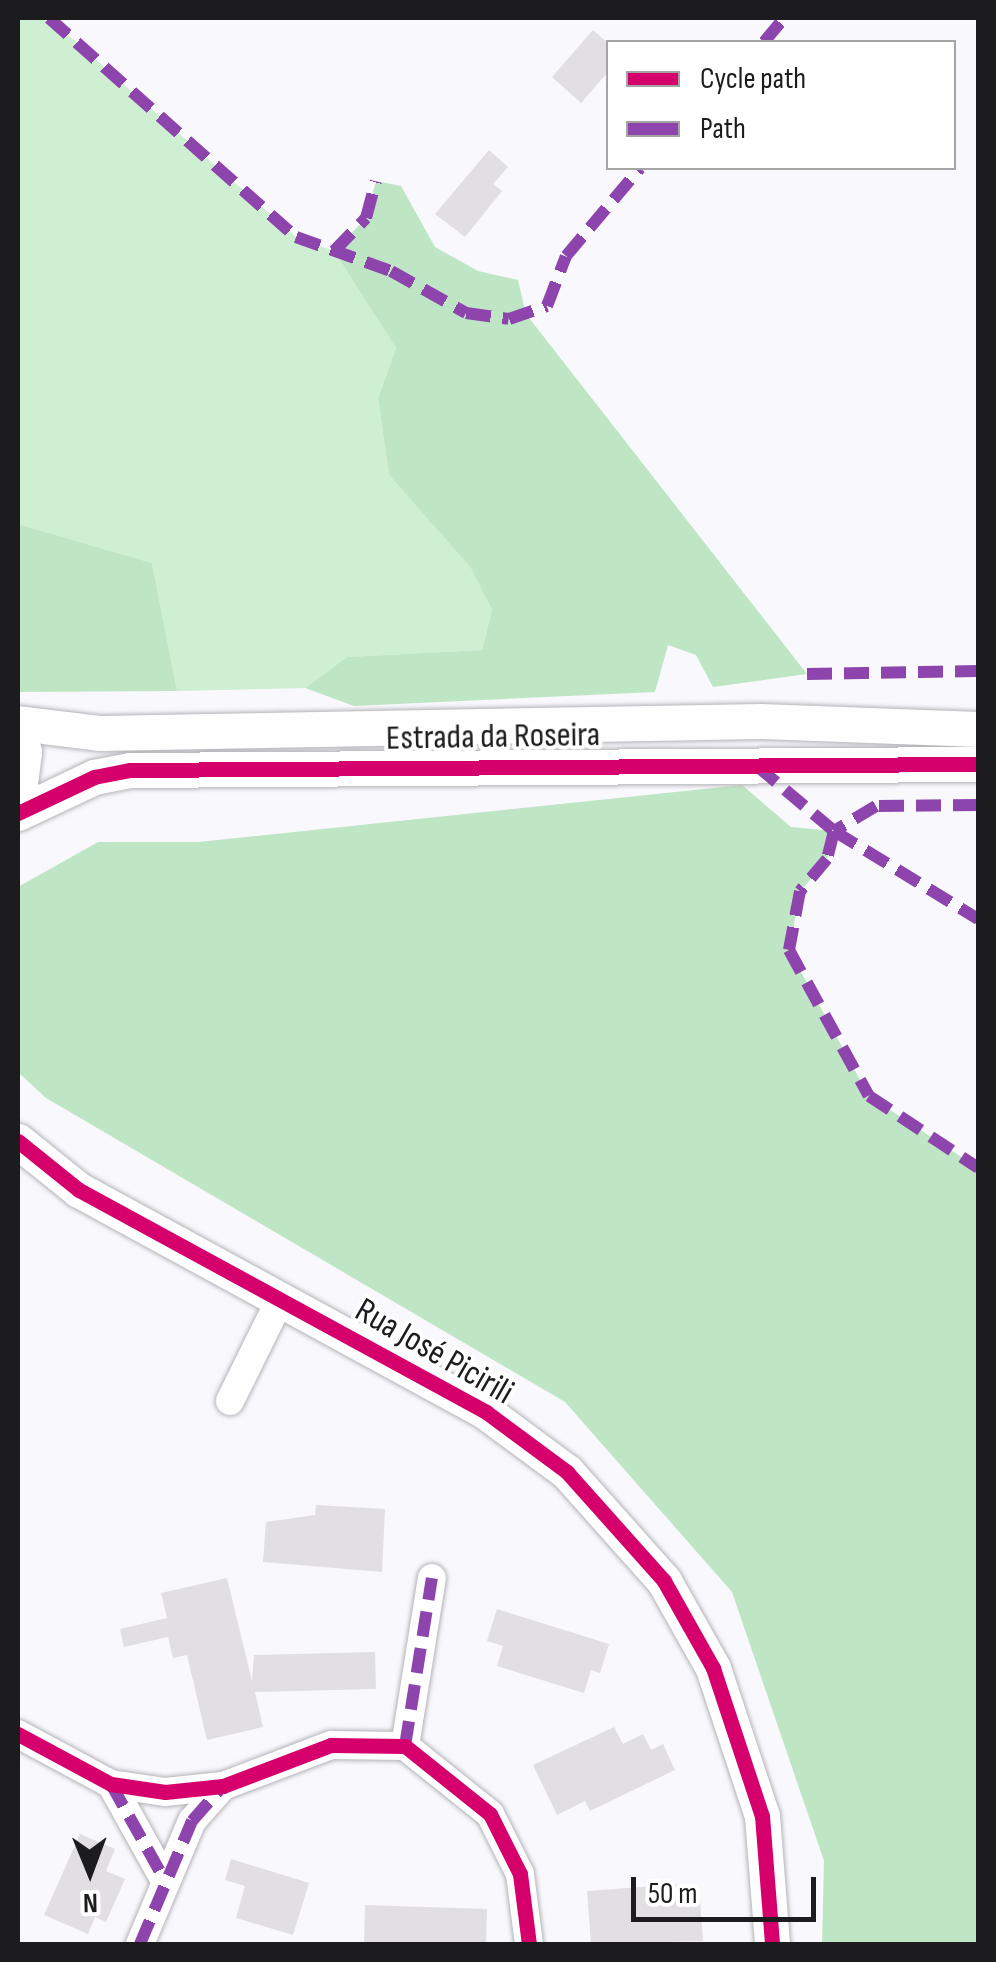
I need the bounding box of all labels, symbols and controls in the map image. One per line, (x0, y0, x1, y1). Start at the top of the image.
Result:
legend (606, 40, 956, 170)
text: Cycle path (700, 61, 806, 97)
text: Path (700, 111, 746, 147)
street label: Estrada da Roseira (386, 714, 600, 760)
street label: Rua José Picirili (347, 1290, 521, 1414)
north arrow (40, 1822, 140, 1922)
scale bar (636, 1857, 821, 1919)
text: 50 m (648, 1876, 697, 1912)
text: N (83, 1886, 98, 1919)

